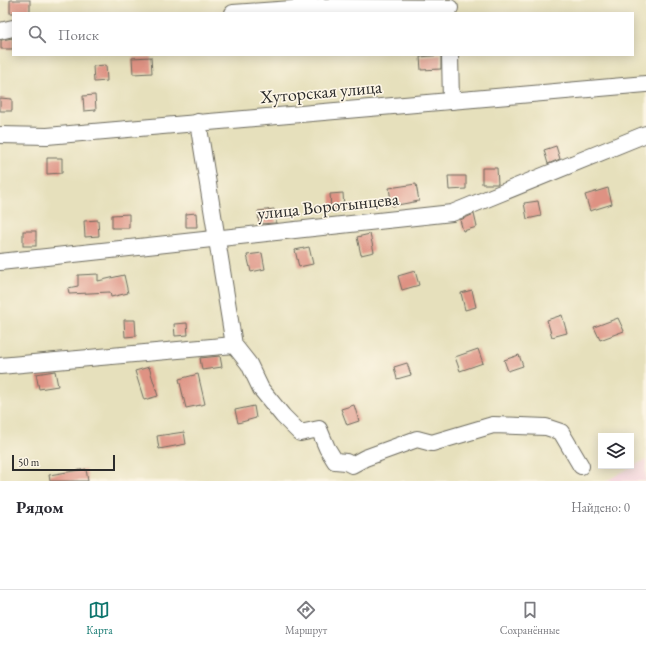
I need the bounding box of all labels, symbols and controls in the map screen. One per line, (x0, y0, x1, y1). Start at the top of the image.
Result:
search box (12, 12, 634, 56)
icon: search (26, 23, 48, 45)
text: Поиск (58, 25, 99, 44)
street label: Хуторская улица (258, 75, 384, 108)
street label: улица Воротынцева (256, 187, 401, 224)
map controls (598, 433, 634, 469)
button: layers (598, 433, 634, 469)
scale bar (12, 453, 115, 472)
text: 50 m (18, 455, 39, 469)
text: Рядом (16, 496, 64, 518)
text: Найдено: 0 (571, 499, 630, 516)
tab: Карта (86, 599, 113, 637)
tab: Маршрут (285, 599, 327, 637)
tab: Сохранённые (500, 599, 560, 637)

